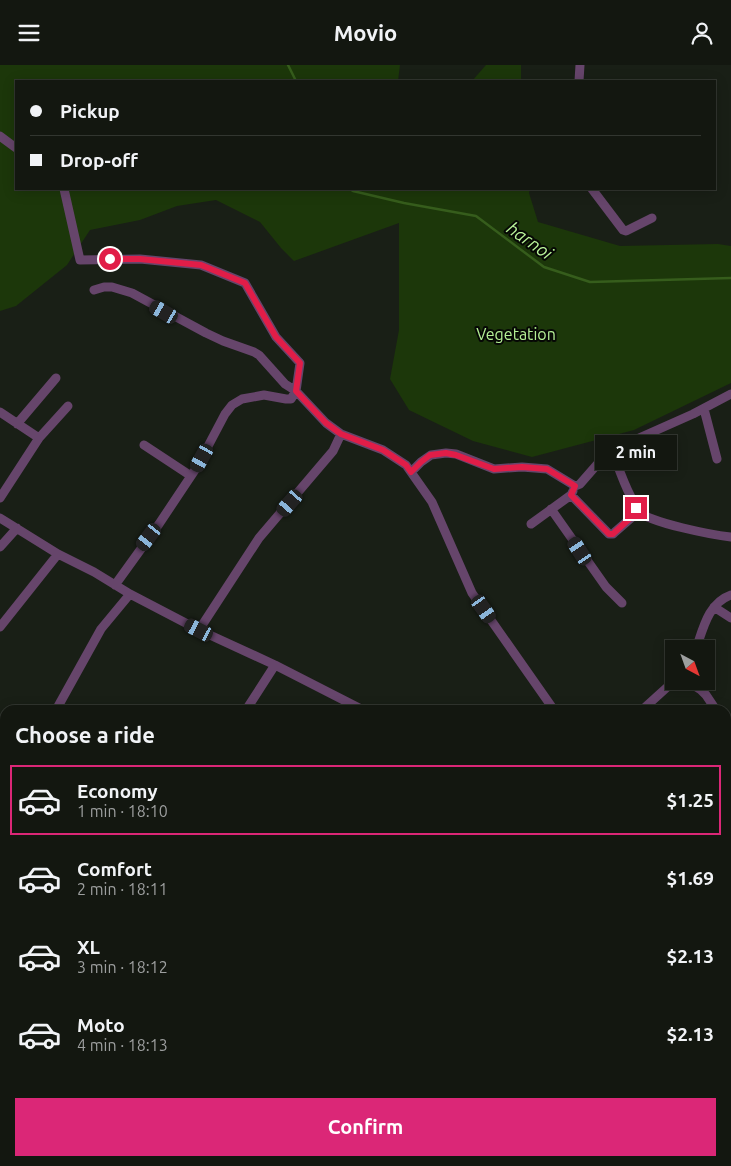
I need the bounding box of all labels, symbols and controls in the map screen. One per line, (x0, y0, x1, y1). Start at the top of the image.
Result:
icon: menu (15, 19, 43, 47)
icon: person (688, 19, 716, 47)
text: Movio (334, 20, 397, 45)
text: Pickup (60, 100, 120, 122)
text: Drop-off (60, 149, 138, 171)
water label: harnoi (503, 217, 557, 263)
route start (99, 248, 121, 270)
car (147, 298, 180, 326)
park label: Vegetation (476, 325, 556, 343)
callout: 2 min (595, 435, 677, 471)
car (188, 441, 215, 475)
text: 2 min (616, 443, 656, 461)
car (274, 487, 305, 519)
route end (625, 497, 647, 519)
car (133, 521, 164, 553)
car (565, 534, 594, 568)
car (469, 592, 498, 626)
car (182, 617, 215, 643)
north arrow (665, 640, 715, 690)
map controls (665, 640, 715, 690)
text: Choose a ride (15, 722, 155, 747)
icon: car (17, 778, 62, 823)
text: Economy (77, 780, 158, 802)
text: $1.25 (666, 789, 714, 811)
text: 1 min · 18:10 (77, 802, 168, 820)
icon: car (17, 856, 62, 901)
text: Comfort (77, 858, 152, 880)
text: $1.69 (666, 867, 714, 889)
text: 2 min · 18:11 (77, 880, 168, 898)
icon: car (17, 934, 62, 979)
text: XL (77, 936, 100, 958)
text: $2.13 (666, 945, 714, 967)
text: 3 min · 18:12 (77, 958, 168, 976)
icon: car (17, 1012, 62, 1057)
text: Moto (77, 1014, 125, 1036)
text: $2.13 (666, 1023, 714, 1045)
text: 4 min · 18:13 (77, 1036, 168, 1054)
button: Confirm (15, 1098, 716, 1156)

